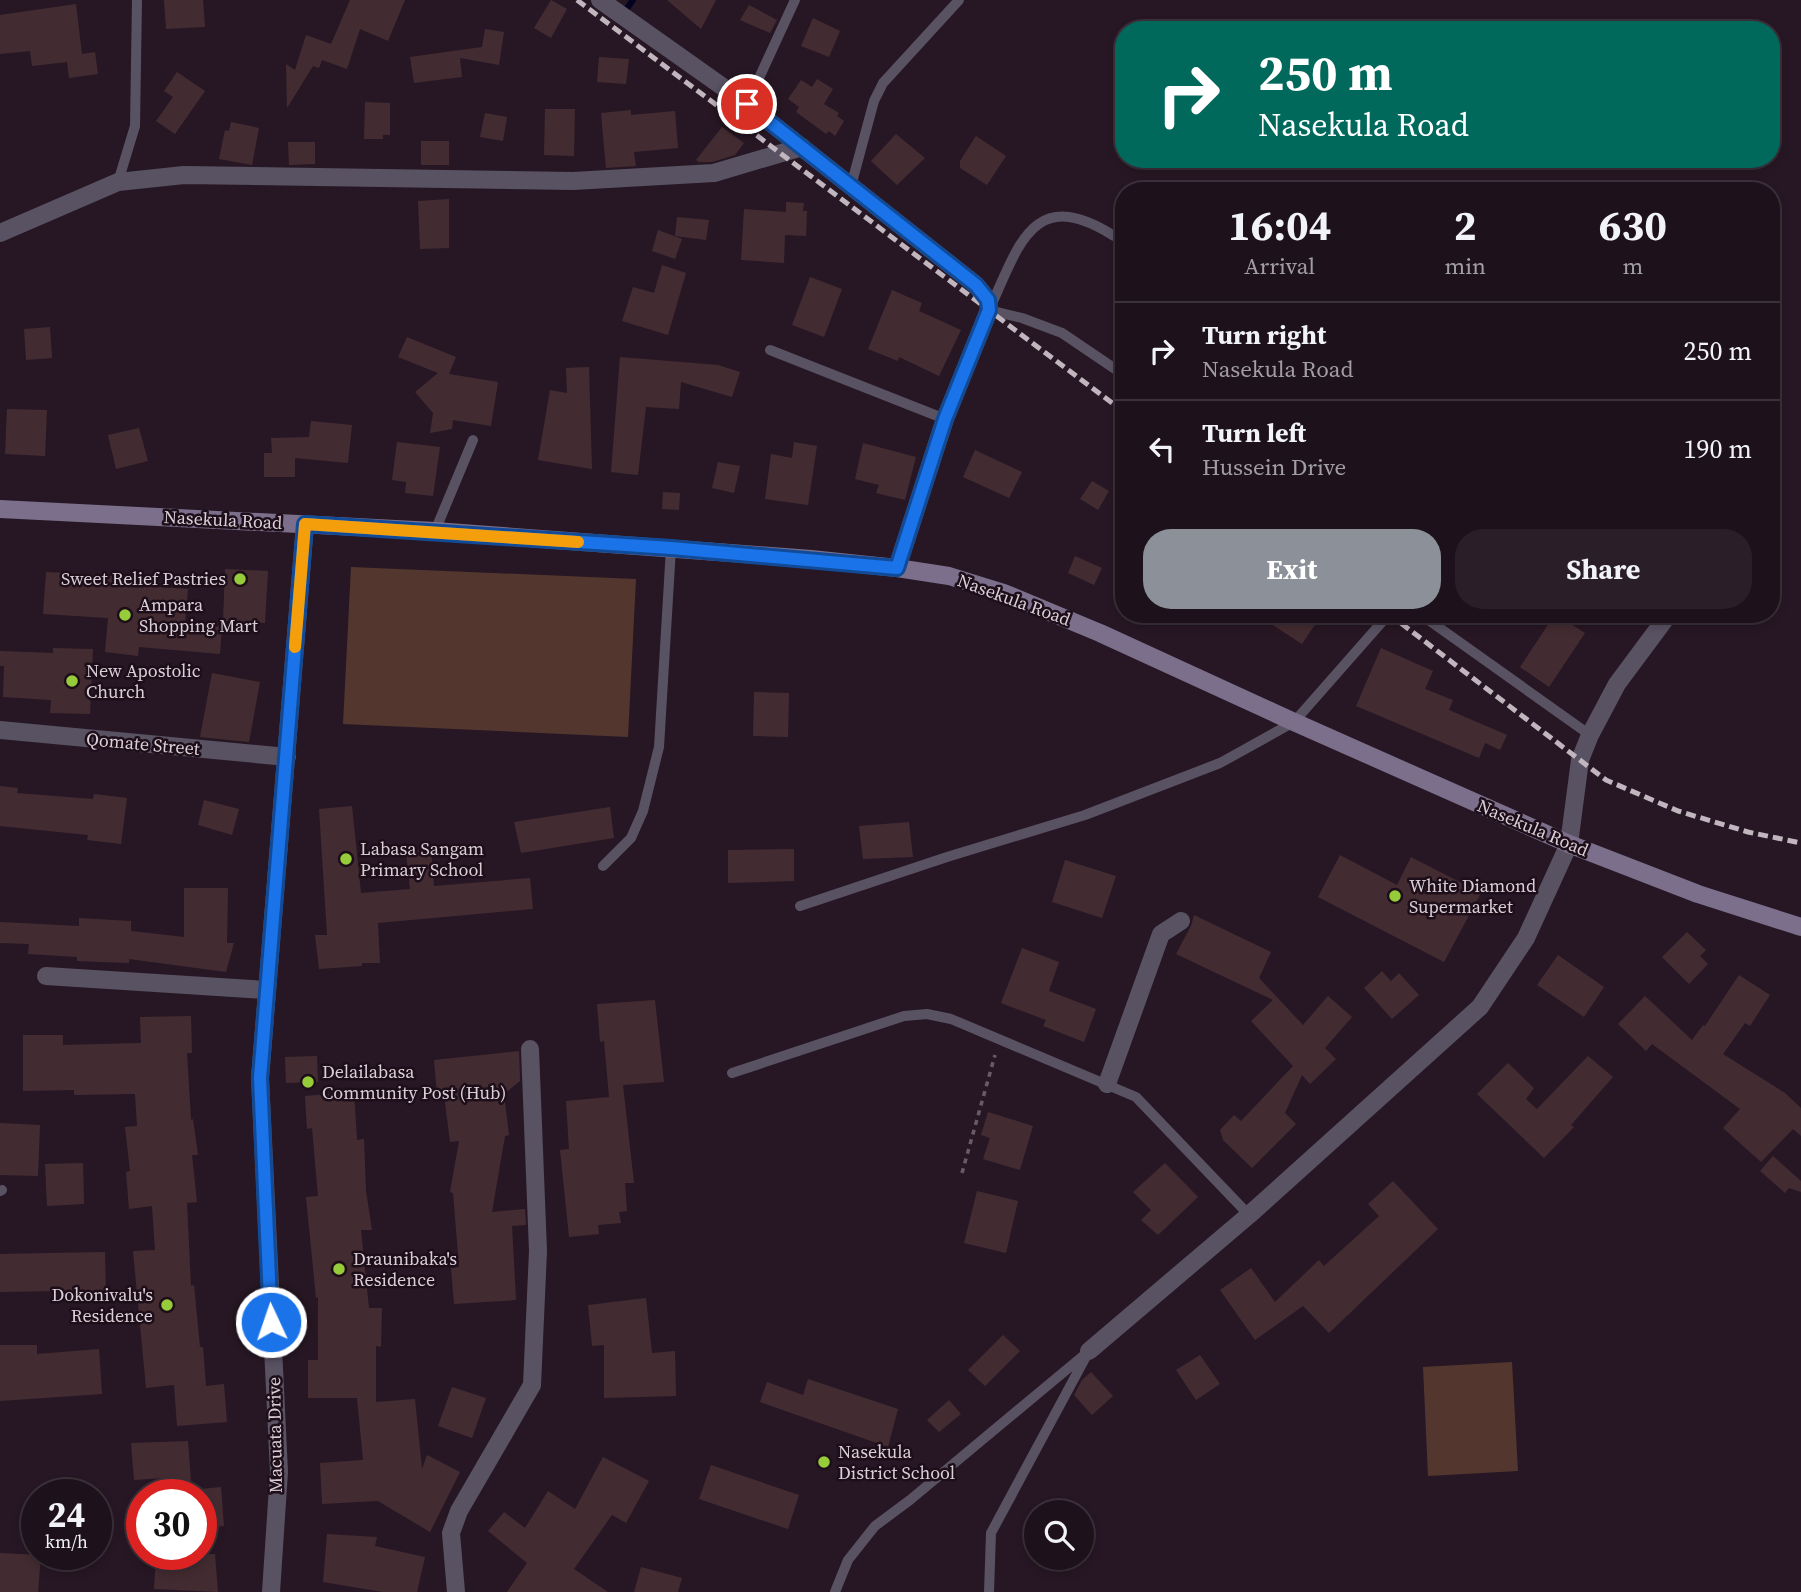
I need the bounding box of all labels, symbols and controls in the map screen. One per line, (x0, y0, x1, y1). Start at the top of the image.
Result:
text: 250 m (1258, 39, 1393, 106)
icon: right (1143, 49, 1234, 140)
pin (717, 74, 777, 134)
icon: arrive (728, 85, 766, 123)
text: Nasekula Road (1258, 103, 1469, 147)
text: 16:04 (1228, 196, 1332, 254)
text: 2 (1454, 196, 1477, 254)
text: 630 (1599, 196, 1667, 254)
text: Arrival (1244, 250, 1315, 282)
text: min (1444, 250, 1486, 282)
text: m (1623, 250, 1643, 282)
text: Turn right (1202, 317, 1326, 353)
icon: right (1143, 332, 1181, 370)
text: 250 m (1684, 333, 1752, 369)
text: Nasekula Road (1202, 353, 1354, 385)
text: Turn left (1202, 415, 1306, 451)
icon: left (1143, 430, 1181, 468)
text: 190 m (1684, 431, 1752, 467)
text: Hussein Drive (1202, 451, 1346, 483)
street label: Nasekula Road (163, 504, 283, 535)
button: Exit (1143, 529, 1441, 609)
button: Share (1455, 529, 1752, 609)
place label: Sweet Relief Pastries (61, 566, 226, 591)
street label: Nasekula Road (954, 567, 1074, 632)
marker: Sweet Relief Pastries (232, 571, 248, 587)
place label: Ampara Shopping Mart (139, 592, 258, 638)
marker: Ampara Shopping Mart (117, 607, 133, 623)
place label: New Apostolic Church (86, 658, 201, 704)
marker: New Apostolic Church (64, 673, 80, 689)
street label: Qomate Street (85, 726, 201, 761)
street label: Nasekula Road (1474, 793, 1593, 862)
place label: Labasa Sangam Primary School (360, 836, 484, 882)
marker: Labasa Sangam Primary School (338, 851, 354, 867)
place label: White Diamond Supermarket (1409, 873, 1536, 919)
marker: White Diamond Supermarket (1387, 888, 1403, 904)
place label: Delailabasa Community Post (Hub) (322, 1059, 506, 1105)
marker: Delailabasa Community Post (Hub) (300, 1074, 316, 1090)
place label: Draunibaka's Residence (353, 1246, 457, 1292)
marker: Draunibaka's Residence (331, 1261, 347, 1277)
place label: Dokonivalu's Residence (51, 1282, 153, 1328)
position arrow (234, 1285, 308, 1359)
marker: Dokonivalu's Residence (159, 1297, 175, 1313)
street label: Macuata Drive (261, 1377, 288, 1493)
place label: Nasekula District School (838, 1439, 955, 1485)
marker: Nasekula District School (816, 1454, 832, 1470)
speed limit sign: 30 (126, 1479, 217, 1570)
text: 24 (48, 1491, 85, 1539)
map controls (1024, 1500, 1094, 1570)
button: search (1024, 1500, 1094, 1570)
text: km/h (45, 1529, 88, 1554)

